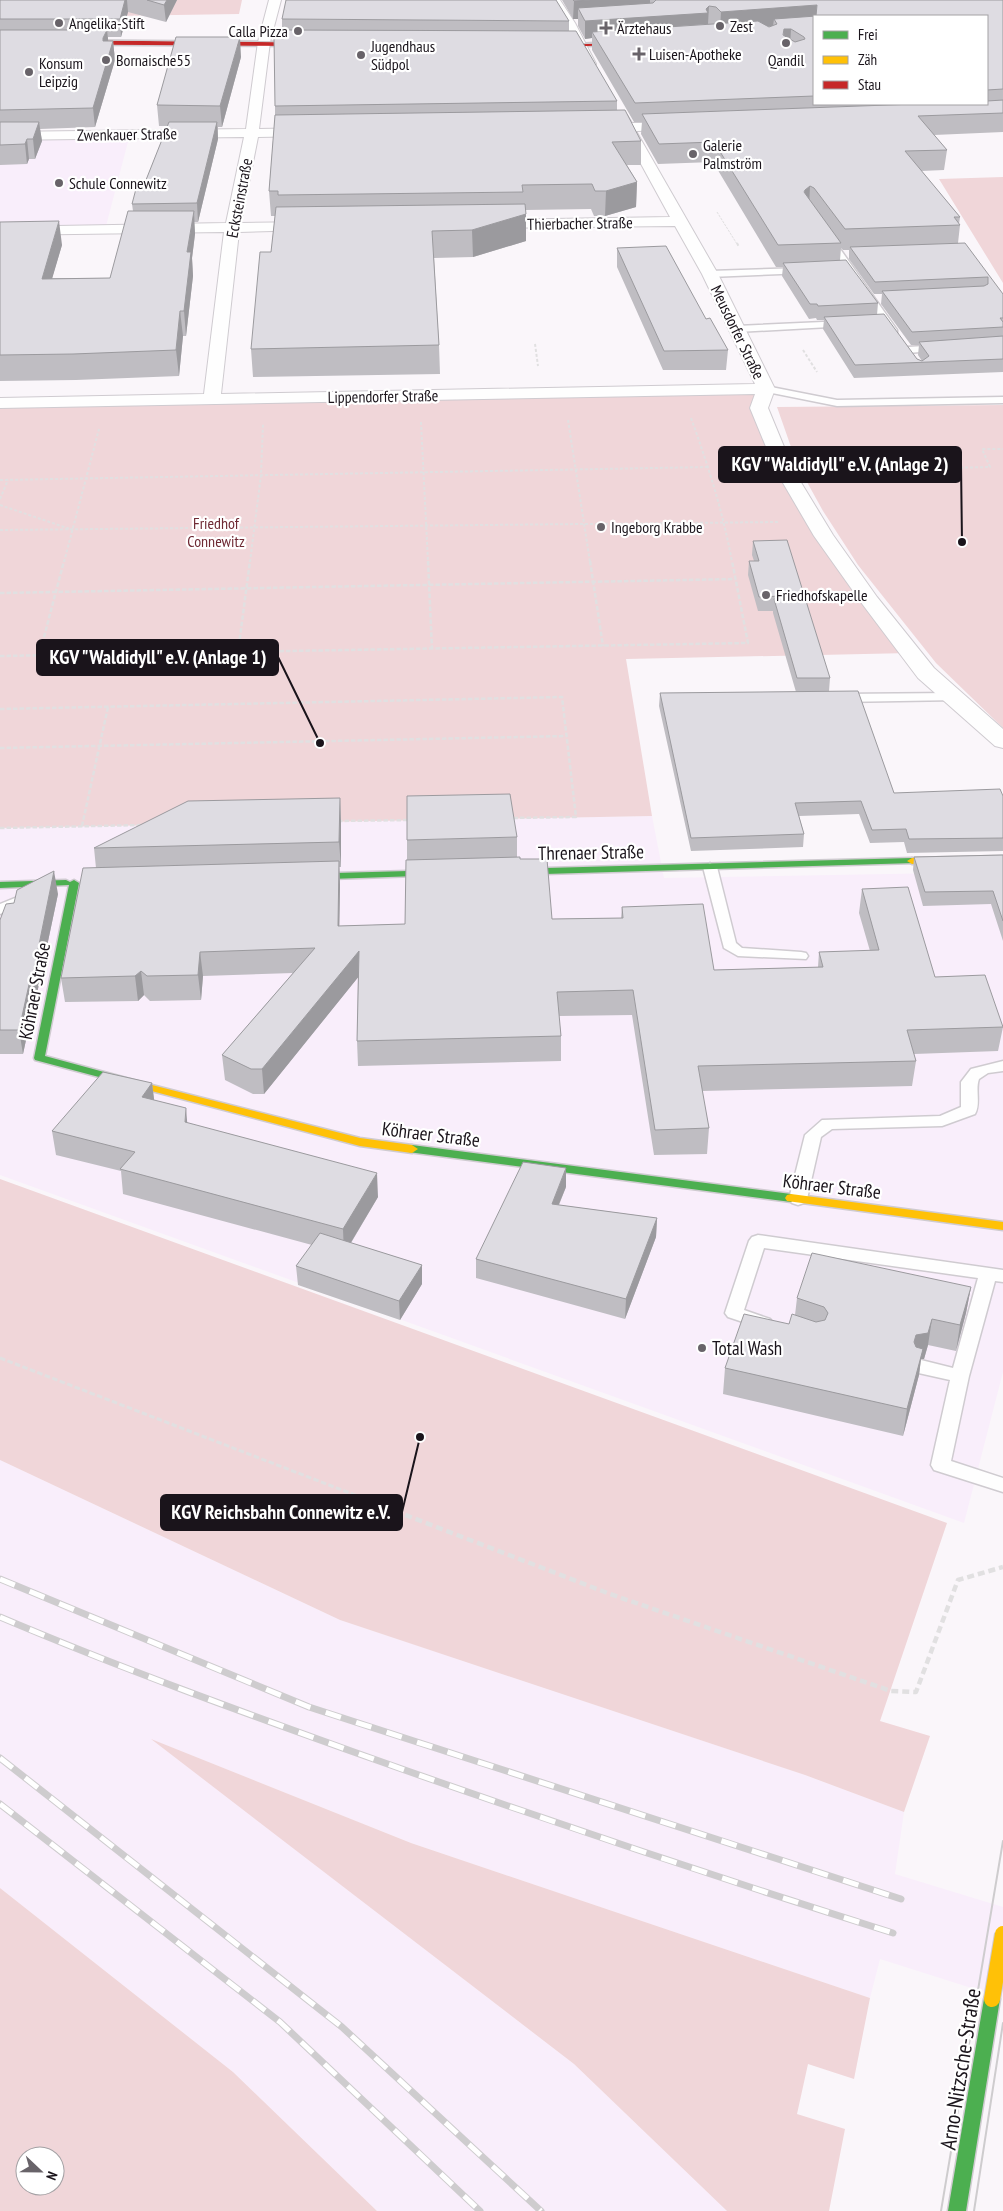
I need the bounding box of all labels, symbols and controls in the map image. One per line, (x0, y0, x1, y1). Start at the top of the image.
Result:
place label: Angelika-Stift (69, 13, 145, 33)
legend (813, 15, 988, 105)
place label: Zest (730, 16, 753, 36)
marker: Angelika-Stift (53, 17, 65, 29)
place label: Ärztehaus (617, 18, 671, 38)
marker: Zest (714, 20, 726, 32)
place label: Calla Pizza (229, 21, 288, 41)
marker: Ärztehaus (599, 21, 613, 35)
marker: Calla Pizza (292, 25, 304, 37)
text: Frei (858, 25, 878, 44)
place label: Jugendhaus Südpol (370, 36, 435, 74)
marker: Qandil (780, 37, 792, 49)
place label: Luisen-Apotheke (649, 44, 742, 64)
marker: Luisen-Apotheke (633, 48, 645, 60)
marker: Jugendhaus Südpol (355, 49, 367, 61)
place label: Bornaische55 (116, 50, 191, 70)
place label: Qandil (768, 50, 804, 70)
text: Zäh (858, 50, 877, 69)
place label: Konsum Leipzig (39, 53, 83, 91)
marker: Bornaische55 (100, 54, 112, 66)
marker: Konsum Leipzig (23, 66, 35, 78)
text: Stau (858, 75, 881, 94)
street label: Zwenkauer Straße (77, 123, 177, 145)
place label: Galerie Palmström (703, 135, 762, 173)
marker: Galerie Palmström (687, 148, 699, 160)
street label: Ecksteinstraße (221, 157, 257, 239)
place label: Schule Connewitz (69, 173, 167, 193)
marker: Schule Connewitz (53, 177, 65, 189)
street label: Thierbacher Straße (527, 212, 633, 234)
street label: Meusdorfer Straße (707, 282, 769, 382)
street label: Lippendorfer Straße (327, 385, 439, 407)
callout: KGV "Waldidyll" e.V. (Anlage 2) (719, 447, 961, 482)
text: KGV "Waldidyll" e.V. (Anlage 2) (732, 451, 948, 477)
park label: Friedhof Connewitz (187, 513, 245, 551)
place label: Ingeborg Krabbe (611, 517, 703, 537)
marker: Ingeborg Krabbe (595, 521, 607, 533)
place label: Friedhofskapelle (776, 585, 868, 605)
marker: Friedhofskapelle (760, 589, 772, 601)
callout: KGV "Waldidyll" e.V. (Anlage 1) (37, 640, 278, 675)
text: KGV "Waldidyll" e.V. (Anlage 1) (50, 644, 266, 670)
street label: Threnaer Straße (538, 839, 644, 865)
street label: Köhraer Straße (13, 940, 55, 1042)
street label: Köhraer Straße (381, 1116, 481, 1152)
street label: Köhraer Straße (782, 1168, 882, 1204)
place label: Total Wash (712, 1336, 782, 1360)
marker: Total Wash (696, 1342, 708, 1354)
callout: KGV Reichsbahn Connewitz e.V. (161, 1495, 402, 1530)
text: KGV Reichsbahn Connewitz e.V. (171, 1499, 391, 1525)
street label: Arno-Nitzsche-Straße (933, 1986, 987, 2152)
north arrow (15, 2146, 65, 2196)
text: N (42, 2169, 62, 2183)

